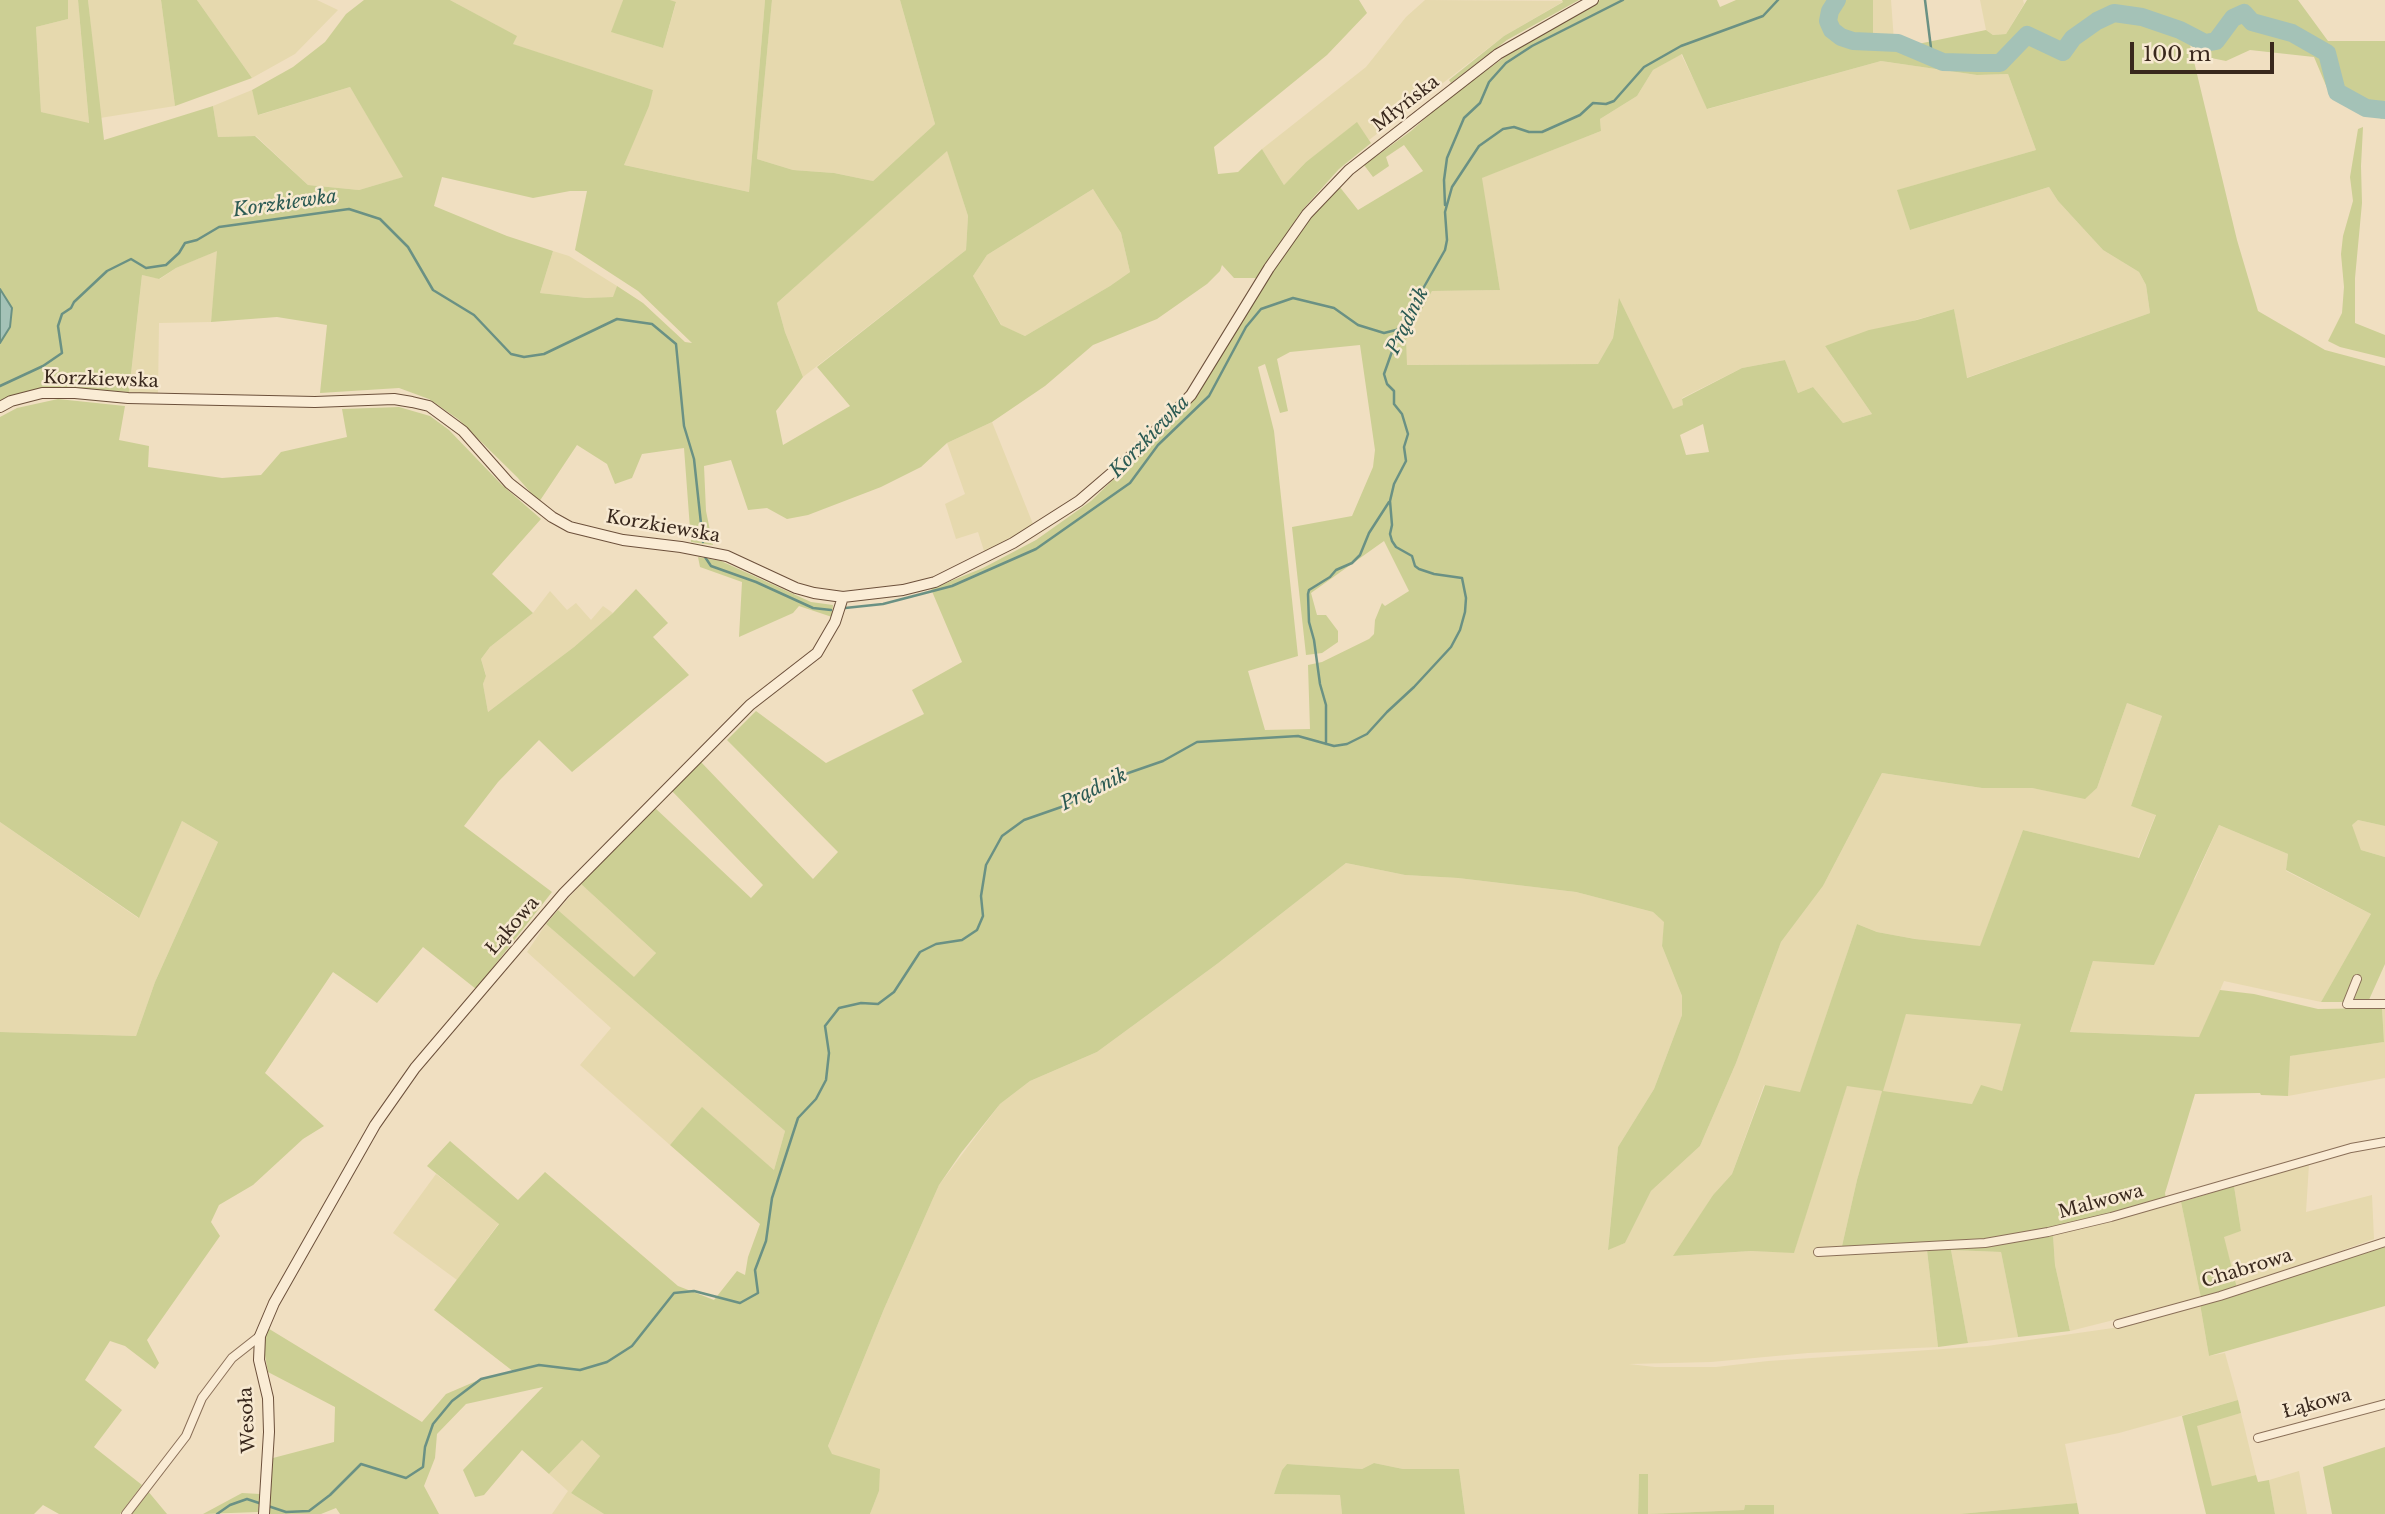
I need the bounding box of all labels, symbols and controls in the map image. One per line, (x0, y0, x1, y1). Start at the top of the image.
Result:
scale bar (2133, 28, 2276, 72)
text: 100 m (2143, 41, 2211, 67)
street label: Młyńska (1368, 71, 1444, 137)
water label: Korzkiewka (231, 185, 339, 223)
water label: Prądnik (1382, 284, 1434, 358)
street label: Korzkiewska (43, 367, 159, 393)
water label: Korzkiewka (1105, 391, 1195, 483)
street label: Korzkiewska (604, 506, 722, 548)
water label: Prądnik (1057, 764, 1131, 816)
street label: Łąkowa (482, 892, 544, 960)
street label: Malwowa (2056, 1180, 2146, 1224)
street label: Chabrowa (2199, 1245, 2295, 1293)
street label: Łąkowa (2280, 1385, 2354, 1423)
street label: Wesoła (235, 1387, 261, 1453)

